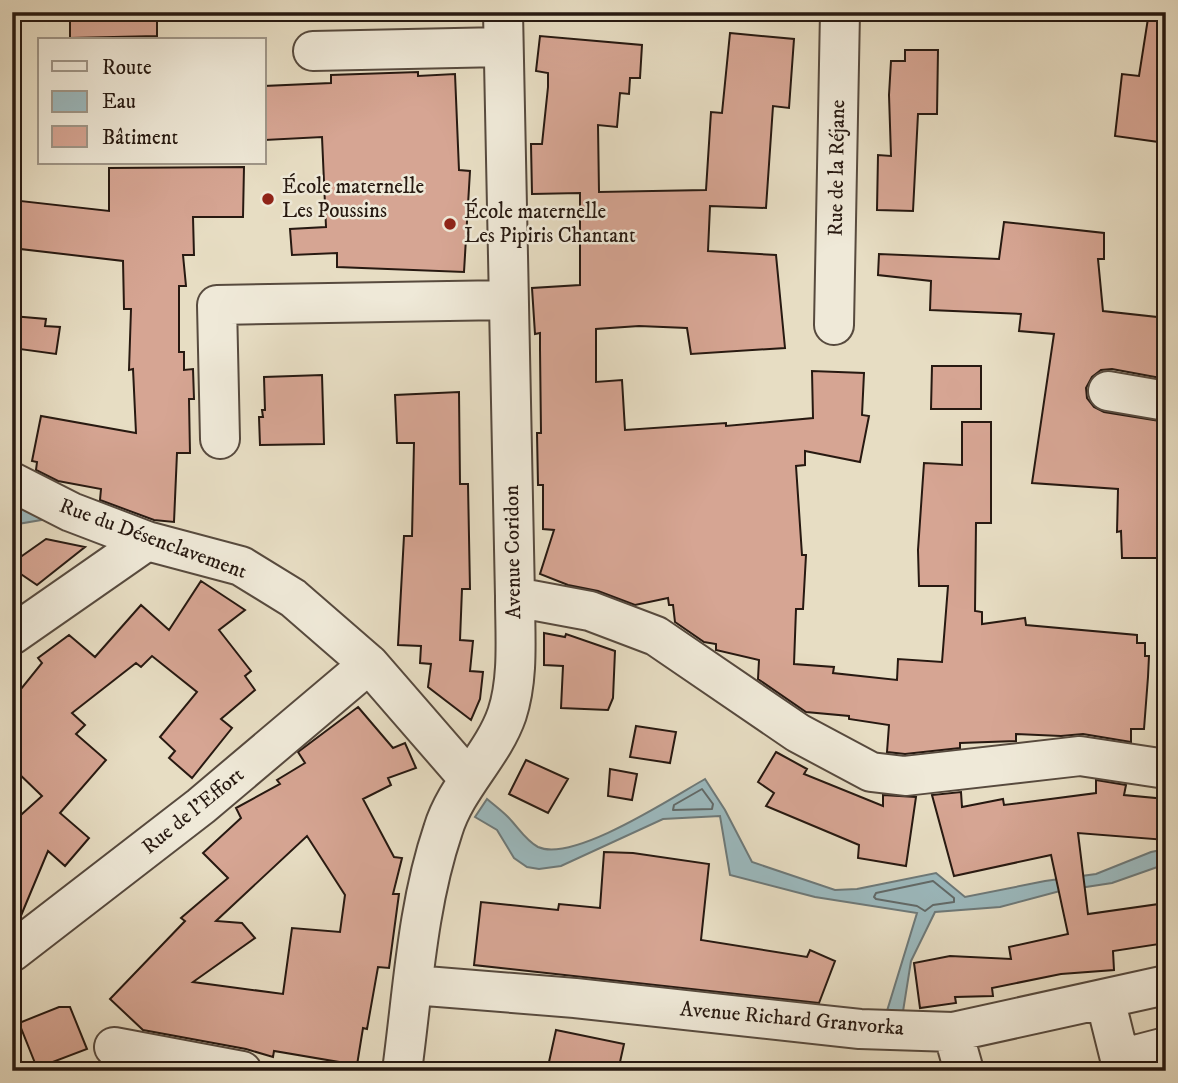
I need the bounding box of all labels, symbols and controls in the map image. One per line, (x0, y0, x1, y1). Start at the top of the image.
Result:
legend (38, 38, 266, 164)
text: Route (102, 55, 152, 81)
text: Eau (102, 89, 136, 115)
street label: Rue de la Réjane (823, 99, 851, 237)
text: Bâtiment (102, 125, 179, 151)
place label: École maternelle Les Poussins (282, 173, 425, 224)
marker: École maternelle Les Poussins (260, 191, 276, 207)
place label: École maternelle Les Pipiris Chantant (464, 198, 636, 249)
marker: École maternelle Les Pipiris Chantant (442, 216, 458, 232)
street label: Avenue Coridon (499, 485, 527, 619)
street label: Rue du Désenclavement (56, 493, 250, 585)
street label: Rue de l'Effort (137, 762, 250, 860)
street label: Avenue Richard Granvorka (679, 996, 905, 1042)

